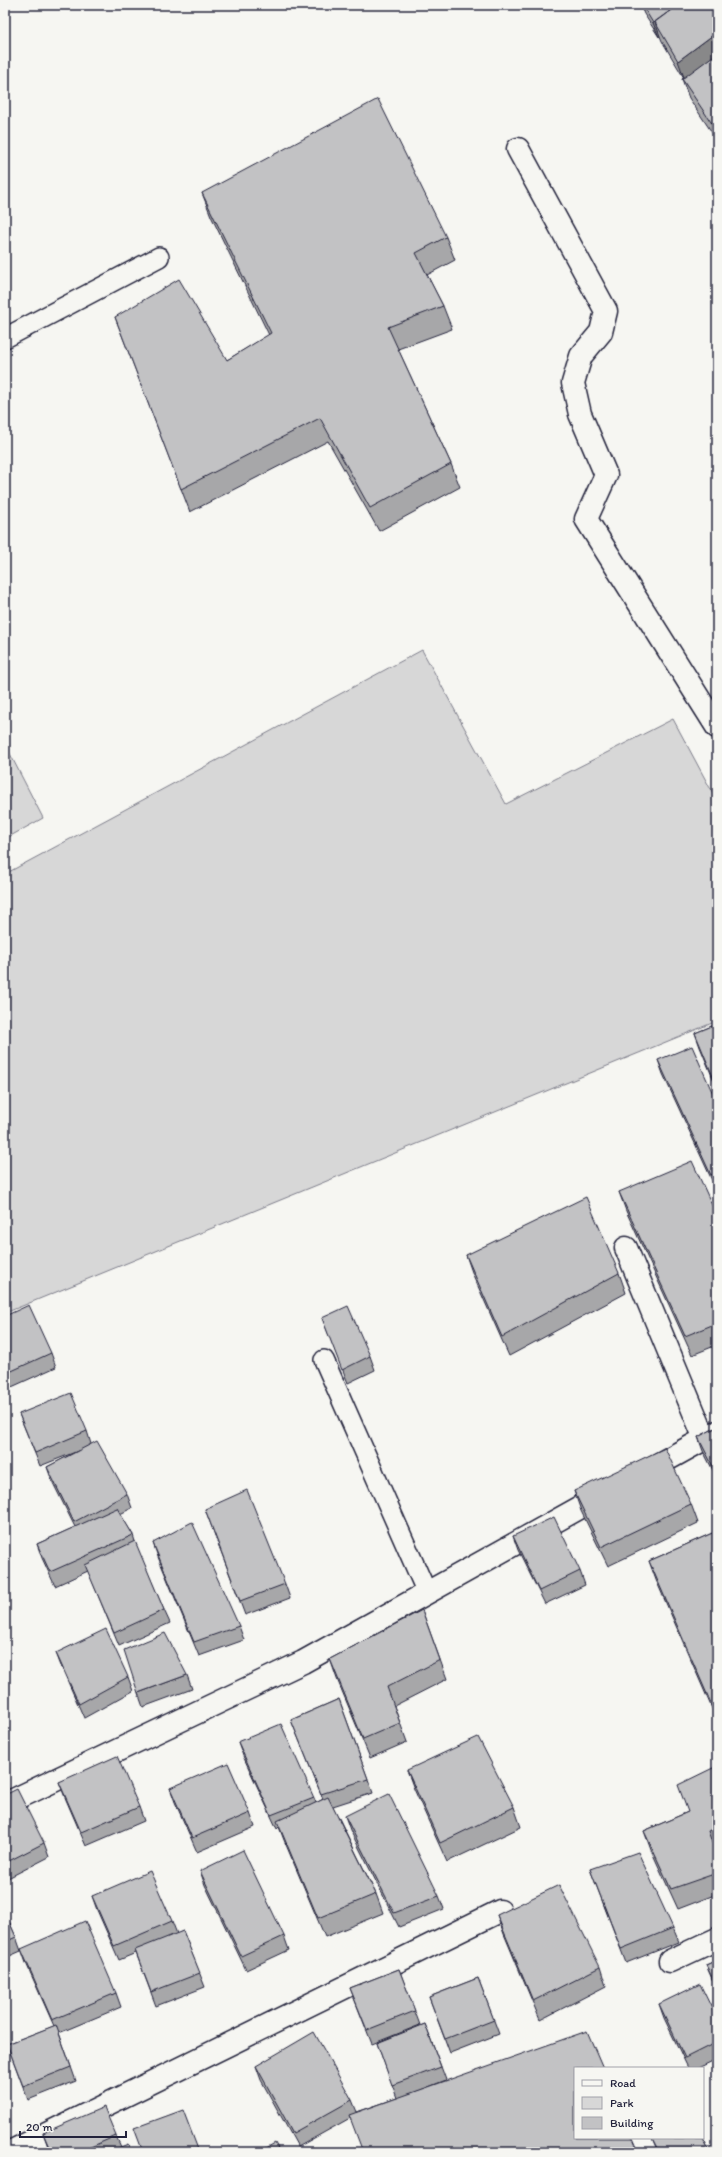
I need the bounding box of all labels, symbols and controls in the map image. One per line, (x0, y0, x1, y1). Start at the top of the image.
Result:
legend (574, 2067, 704, 2139)
text: Road (610, 2076, 636, 2090)
text: Park (610, 2096, 634, 2110)
scale bar (20, 2113, 126, 2139)
text: Building (610, 2116, 654, 2130)
text: 20 m (26, 2120, 53, 2134)

